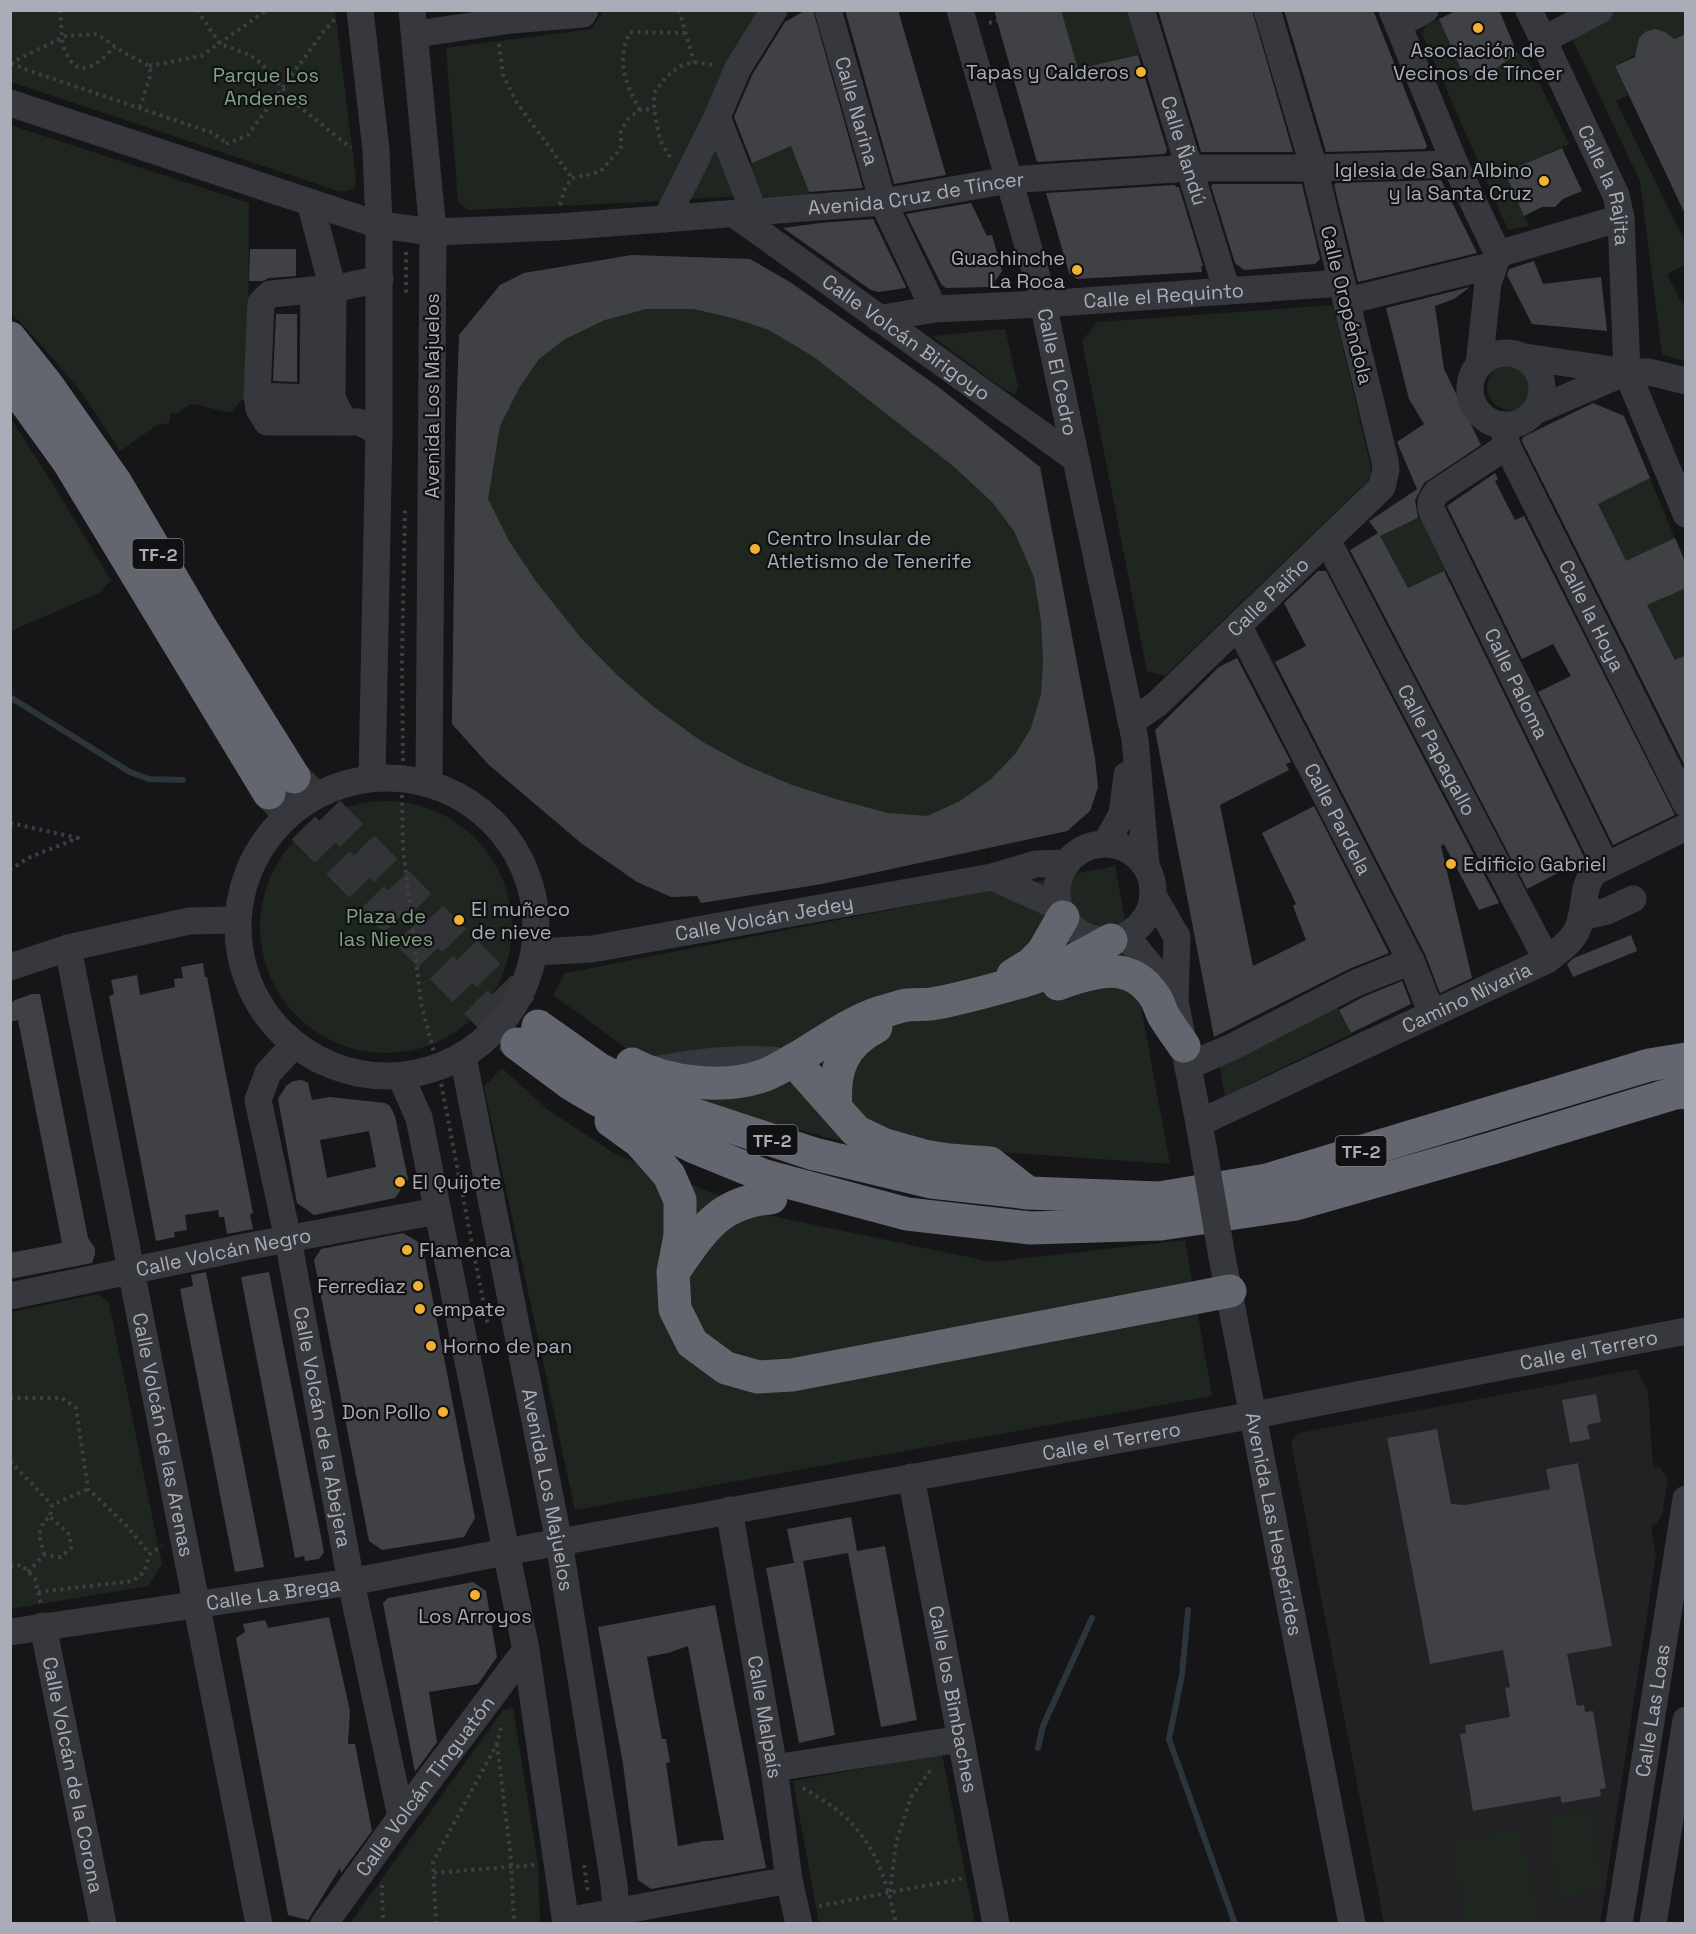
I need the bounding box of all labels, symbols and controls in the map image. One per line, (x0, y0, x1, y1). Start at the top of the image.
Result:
marker: Asociación de Vecinos de Tíncer (1471, 21, 1485, 35)
place label: Asociación de Vecinos de Tíncer (1393, 37, 1563, 86)
street label: Calle Narina (829, 53, 885, 168)
place label: Tapas y Calderos (966, 59, 1129, 85)
park label: Parque Los Andenes (213, 62, 319, 111)
marker: Tapas y Calderos (1134, 65, 1148, 79)
street label: Calle Ñandú (1155, 93, 1213, 209)
street label: Calle la Rajita (1572, 121, 1635, 246)
place label: Iglesia de San Albino y la Santa Cruz (1335, 157, 1532, 206)
street label: Avenida Cruz de Tíncer (807, 166, 1025, 221)
marker: Iglesia de San Albino y la Santa Cruz (1537, 174, 1551, 188)
street label: Calle Oropéndola (1315, 223, 1379, 387)
place label: Guachinche La Roca (951, 245, 1065, 294)
marker: Guachinche La Roca (1070, 263, 1084, 277)
street label: Calle Volcán Birigoyo (817, 268, 996, 407)
street label: Calle el Requinto (1083, 277, 1245, 314)
street label: Avenida Los Majuelos (419, 293, 445, 499)
street label: Calle El Cedro (1031, 306, 1084, 438)
place label: Centro Insular de Atletismo de Tenerife (767, 525, 972, 574)
road number: TF-2 (132, 539, 184, 569)
marker: Centro Insular de Atletismo de Tenerife (748, 542, 762, 556)
street label: Calle Paiño (1222, 551, 1315, 642)
street label: Calle la Hoya (1553, 555, 1631, 676)
street label: Calle Paloma (1478, 624, 1555, 743)
street label: Calle Papagallo (1392, 680, 1482, 820)
street label: Calle Pardela (1298, 759, 1378, 880)
place label: Edificio Gabriel (1463, 851, 1606, 877)
marker: Edificio Gabriel (1444, 857, 1458, 871)
street label: Calle Volcán Jedey (673, 889, 855, 947)
place label: El muñeco de nieve (471, 896, 570, 945)
park label: Plaza de las Nieves (339, 903, 433, 952)
marker: El muñeco de nieve (452, 913, 466, 927)
street label: Camino Nivaria (1398, 956, 1536, 1039)
road number: TF-2 (746, 1125, 798, 1155)
road number: TF-2 (1336, 1136, 1386, 1166)
place label: El Quijote (412, 1169, 501, 1195)
marker: El Quijote (393, 1175, 407, 1189)
street label: Calle Volcán Negro (134, 1222, 313, 1282)
place label: Flamenca (419, 1237, 511, 1263)
marker: Flamenca (400, 1243, 414, 1257)
place label: Ferrediaz (317, 1273, 406, 1299)
marker: Ferrediaz (411, 1279, 425, 1293)
place label: empate (432, 1296, 505, 1322)
marker: empate (413, 1302, 427, 1316)
street label: Calle Volcán de la Abejera (288, 1304, 357, 1550)
street label: Calle Volcán de las Arenas (127, 1310, 200, 1559)
street label: Calle el Terrero (1517, 1324, 1660, 1376)
place label: Horno de pan (443, 1333, 572, 1359)
marker: Horno de pan (424, 1339, 438, 1353)
street label: Avenida Los Majuelos (516, 1386, 580, 1593)
place label: Don Pollo (342, 1399, 431, 1425)
marker: Don Pollo (436, 1405, 450, 1419)
street label: Avenida Las Hespérides (1240, 1410, 1309, 1638)
street label: Calle el Terrero (1040, 1416, 1183, 1466)
street label: Calle La Brega (204, 1571, 342, 1616)
marker: Los Arroyos (468, 1588, 482, 1602)
place label: Los Arroyos (418, 1603, 532, 1629)
street label: Calle los Bimbaches (923, 1603, 984, 1795)
street label: Calle Las Loas (1629, 1642, 1676, 1779)
street label: Calle Malpaís (742, 1653, 788, 1780)
street label: Calle Volcán de la Corona (37, 1654, 109, 1896)
street label: Calle Volcán Tinguatón (350, 1690, 500, 1881)

